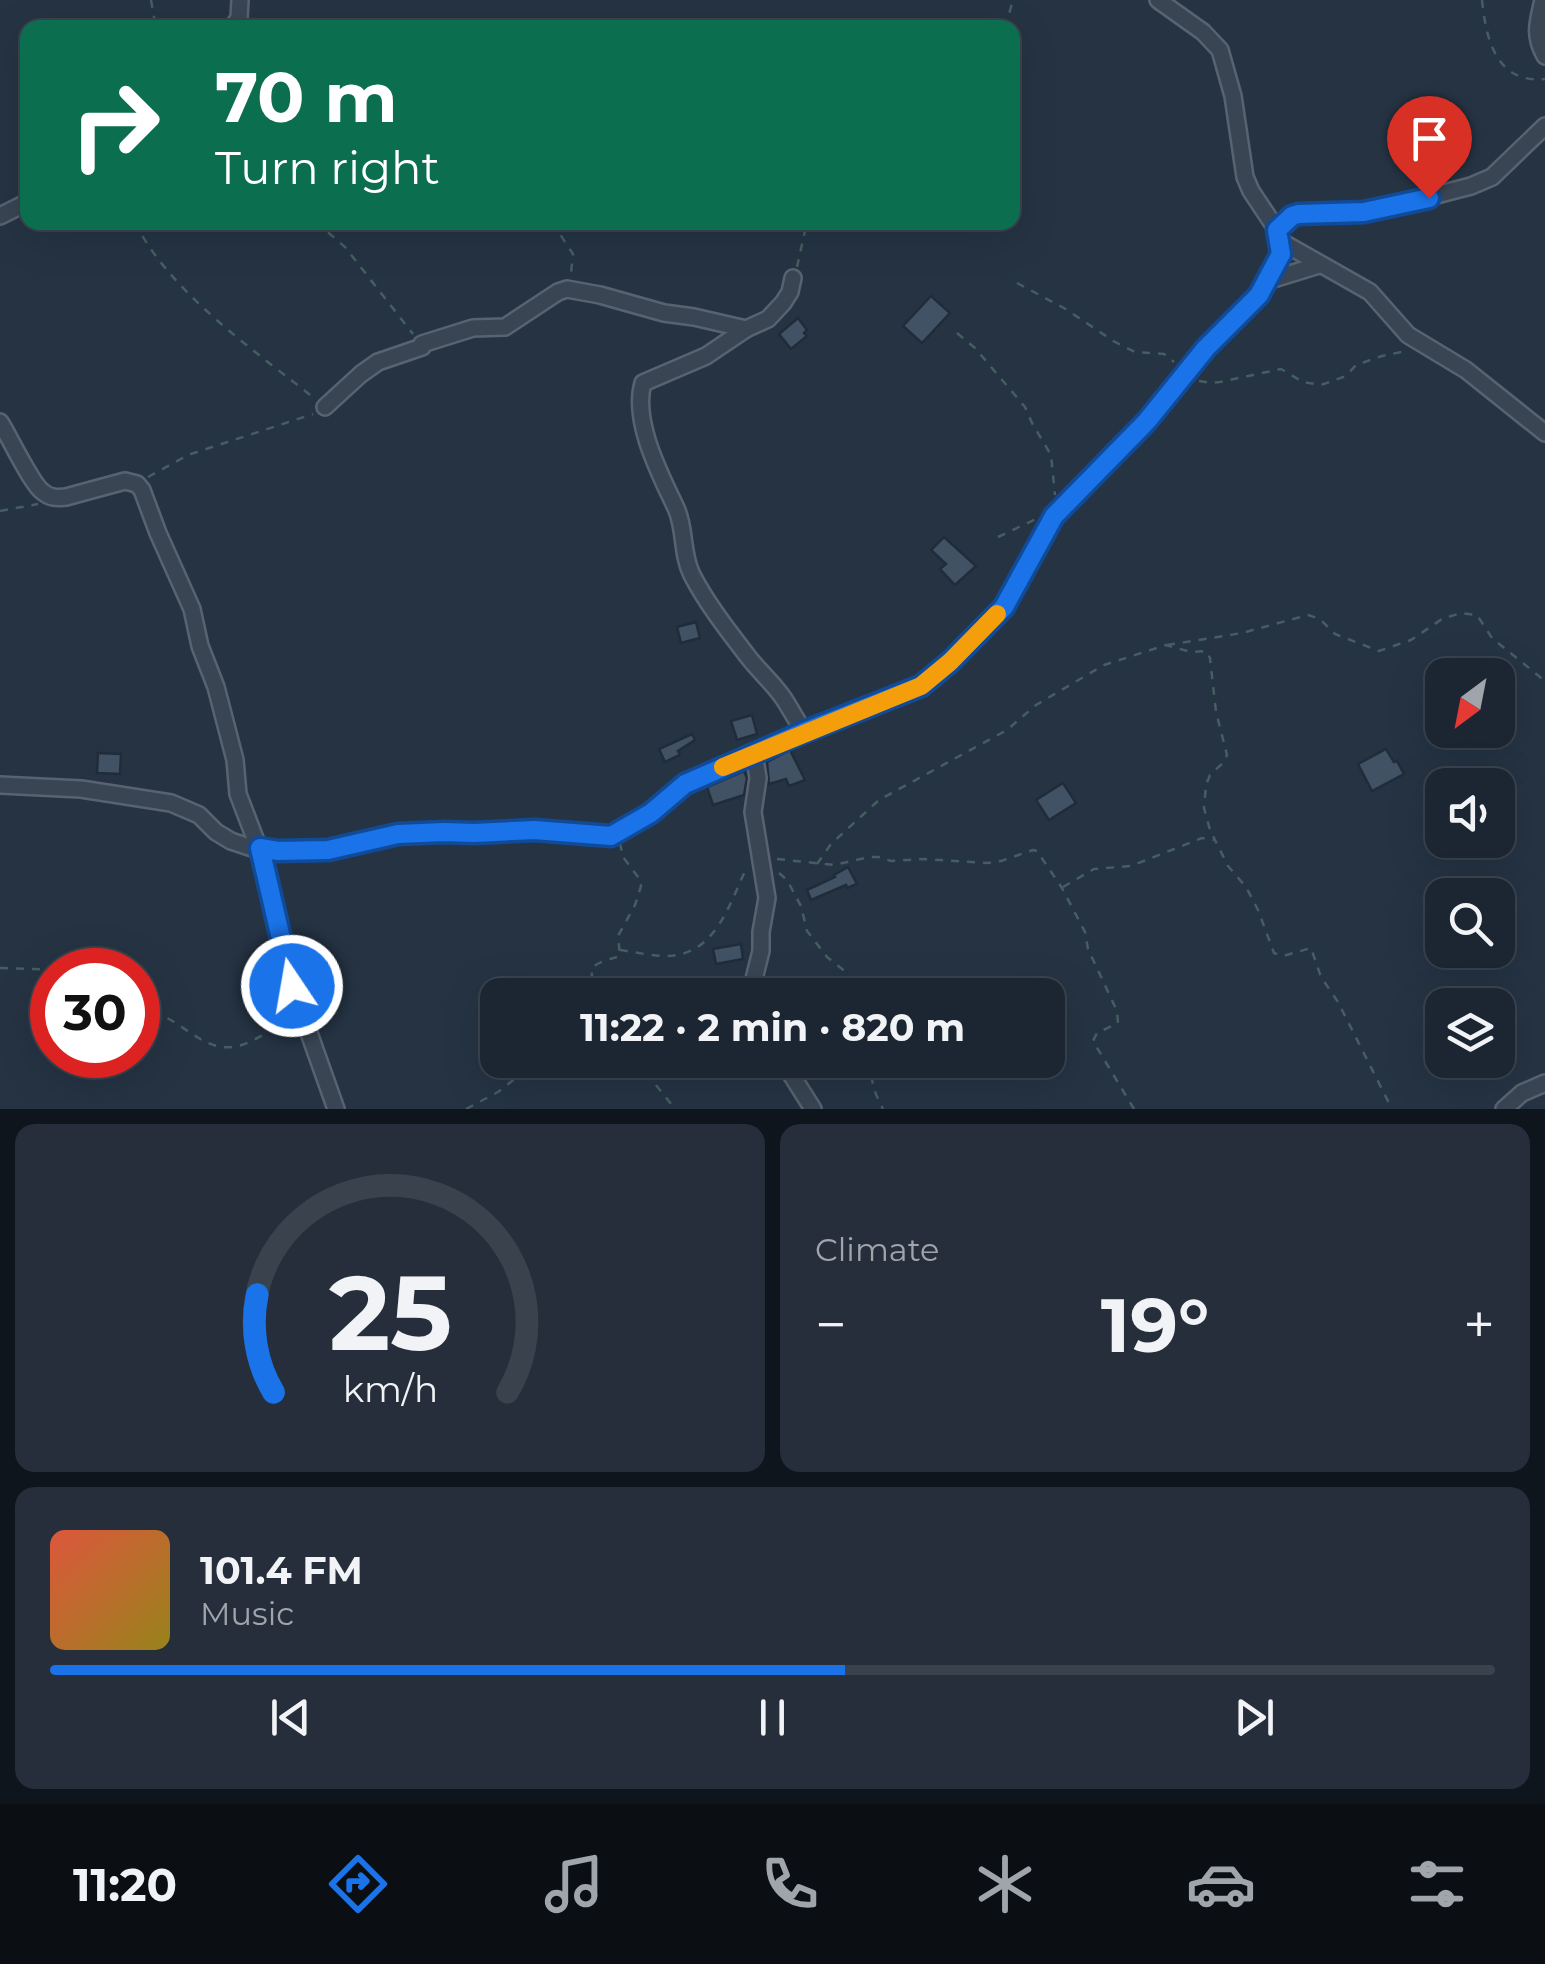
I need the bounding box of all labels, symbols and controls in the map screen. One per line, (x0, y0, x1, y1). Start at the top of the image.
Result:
text: 70 m (215, 54, 398, 140)
icon: right (50, 60, 180, 190)
pin (1387, 96, 1472, 199)
icon: arrive (1402, 111, 1457, 166)
text: Turn right (215, 140, 440, 195)
north arrow (1425, 658, 1515, 748)
map controls (1425, 658, 1515, 1078)
button: sound (1425, 768, 1515, 858)
button: search (1425, 878, 1515, 968)
position arrow (240, 934, 344, 1038)
speed limit sign: 30 (30, 948, 160, 1078)
button: layers (1425, 988, 1515, 1078)
text: 11:22 · 2 min · 820 m (580, 1004, 965, 1051)
text: Climate (815, 1230, 939, 1269)
text: 25 (328, 1249, 452, 1376)
text: 19° (1101, 1279, 1209, 1371)
text: − (815, 1291, 847, 1358)
text: + (1463, 1291, 1495, 1358)
text: km/h (342, 1367, 438, 1411)
text: 101.4 FM (200, 1547, 363, 1594)
text: Music (200, 1594, 294, 1633)
icon: previous (263, 1690, 318, 1745)
icon: pause (745, 1690, 800, 1745)
icon: next (1227, 1690, 1282, 1745)
icon: directions (323, 1849, 393, 1919)
icon: music (539, 1849, 609, 1919)
icon: phone (755, 1849, 825, 1919)
icon: climate (970, 1849, 1040, 1919)
icon: car (1186, 1849, 1256, 1919)
icon: filters (1402, 1849, 1472, 1919)
text: 11:20 (73, 1857, 177, 1912)

